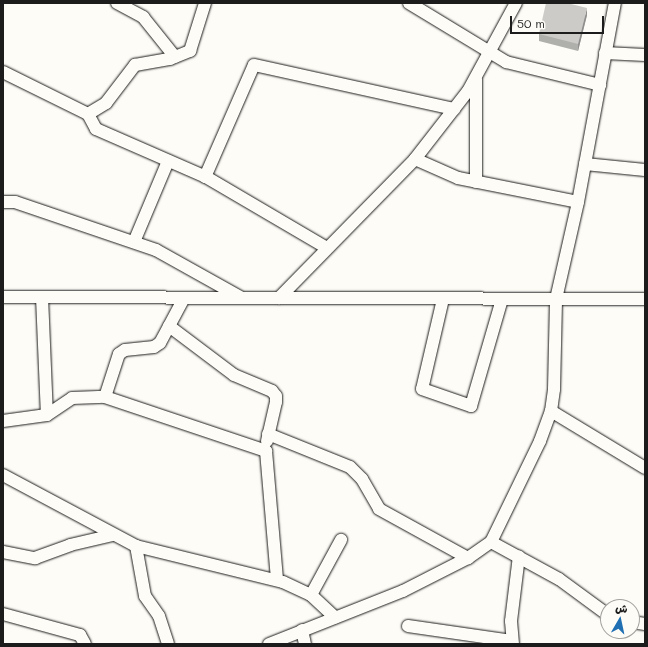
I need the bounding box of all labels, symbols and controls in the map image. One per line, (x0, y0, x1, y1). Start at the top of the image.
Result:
scale bar (512, 8, 606, 34)
text: 50 m (517, 15, 545, 31)
north arrow (600, 599, 640, 639)
text: ش (615, 599, 629, 616)

